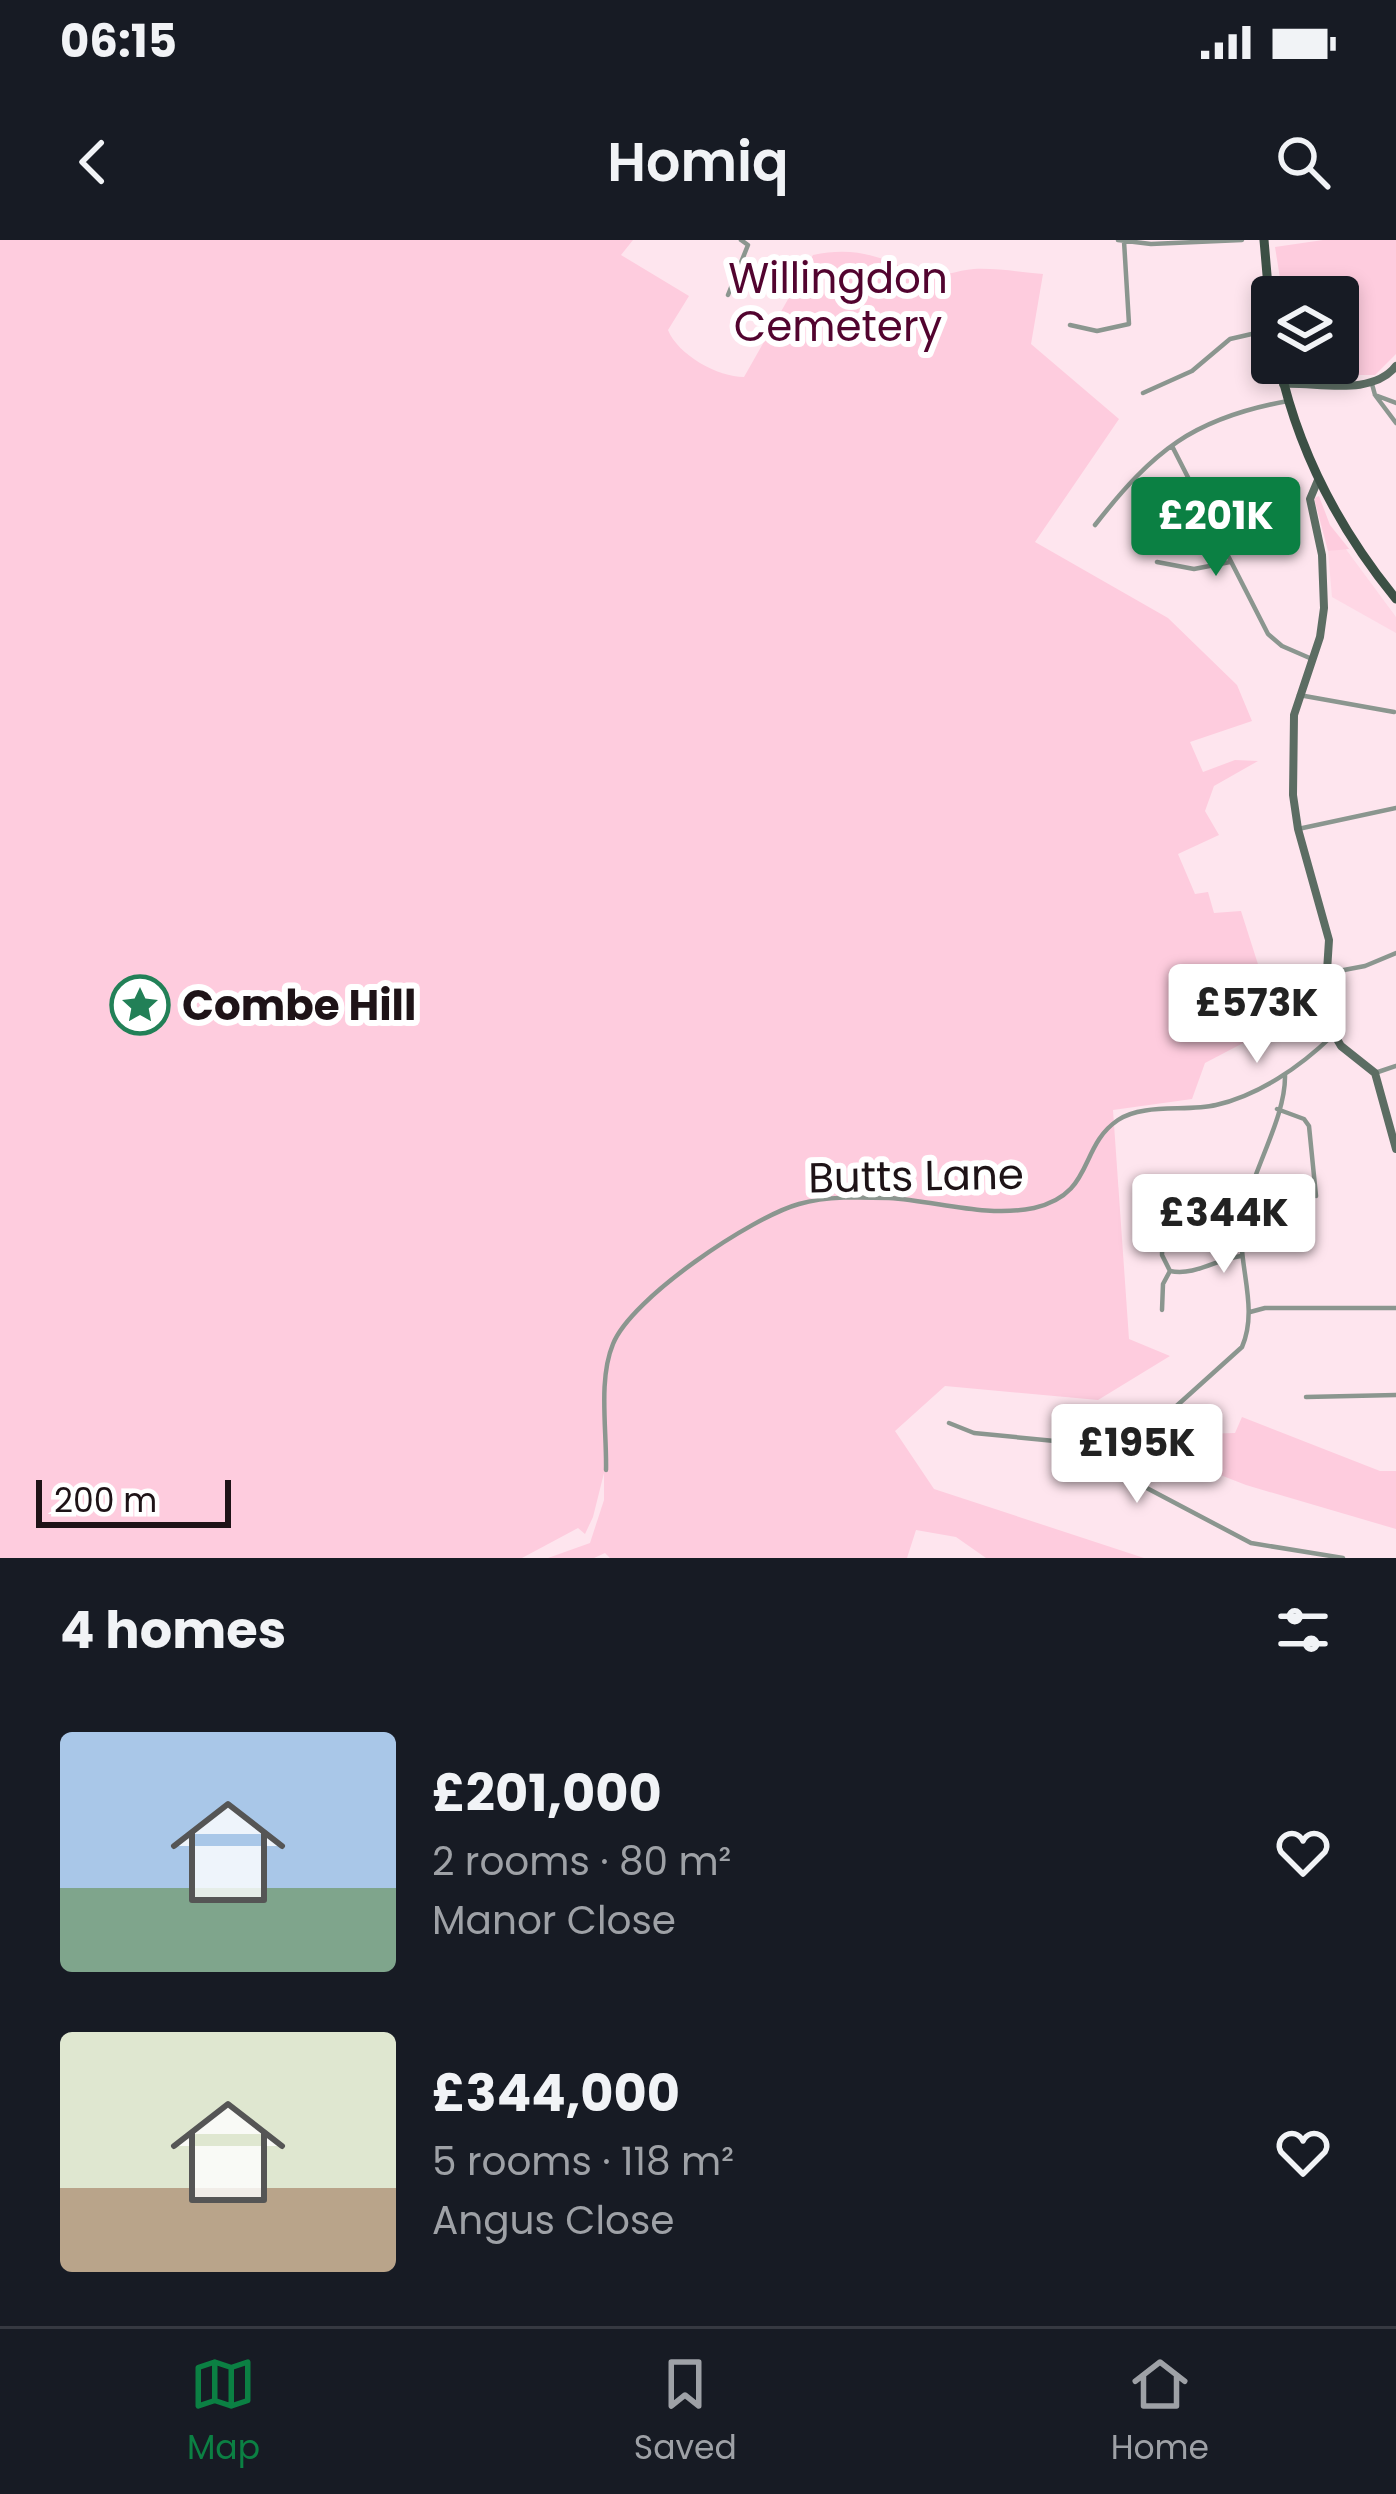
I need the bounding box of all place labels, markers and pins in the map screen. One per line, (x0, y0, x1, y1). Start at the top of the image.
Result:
pin: £201K (1132, 477, 1300, 579)
pin: £573K (1173, 964, 1341, 1066)
place icon: Combe Hill (109, 974, 171, 1036)
place label: Combe Hill (182, 976, 416, 1035)
pin: £344K (1140, 1174, 1308, 1276)
pin: £195K (1053, 1404, 1221, 1506)

